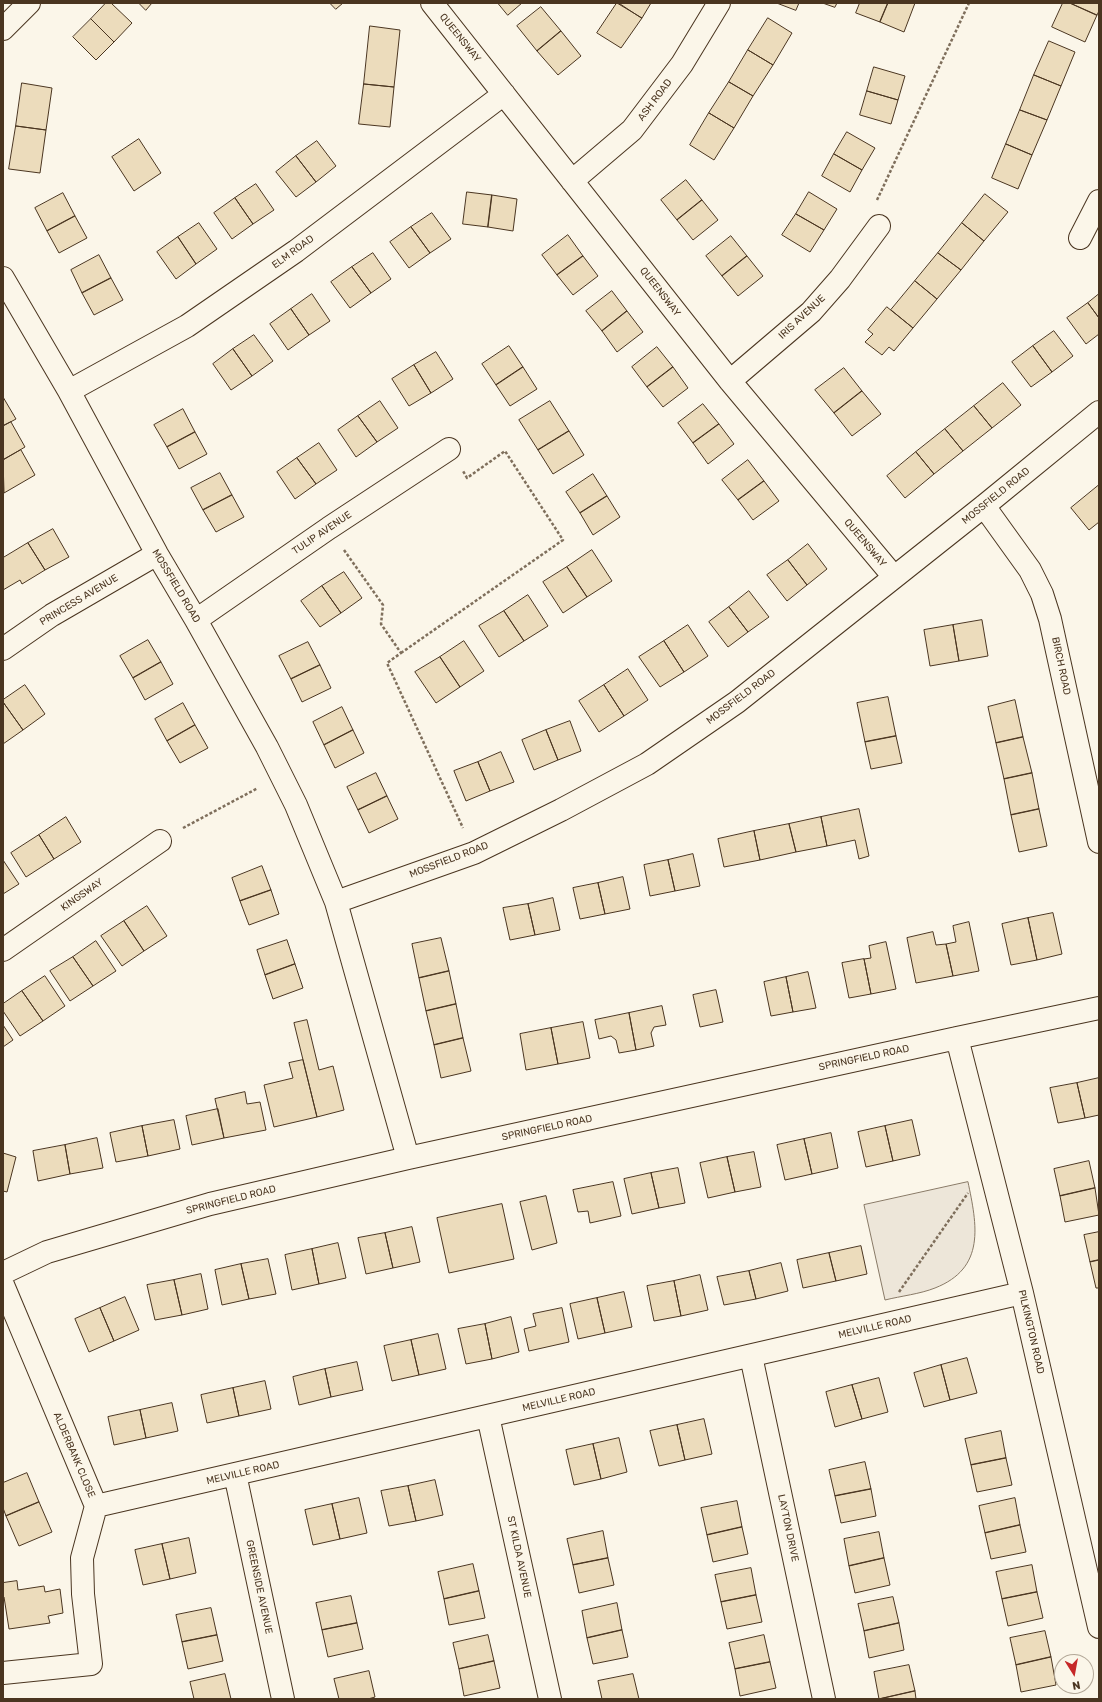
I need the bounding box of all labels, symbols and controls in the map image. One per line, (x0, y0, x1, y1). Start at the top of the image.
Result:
street label: QUEENSWAY (437, 11, 483, 65)
street label: ASH ROAD (635, 77, 675, 123)
street label: ELM ROAD (270, 233, 316, 271)
street label: QUEENSWAY (637, 265, 683, 319)
street label: IRIS AVENUE (776, 292, 828, 342)
street label: MOSSFIELD ROAD (960, 465, 1032, 527)
street label: TULIP AVENUE (290, 509, 354, 557)
street label: QUEENSWAY (841, 516, 889, 570)
street label: MOSSFIELD ROAD (149, 547, 203, 625)
street label: PRINCESS AVENUE (38, 572, 120, 628)
street label: BIRCH ROAD (1049, 636, 1073, 696)
street label: MOSSFIELD ROAD (704, 667, 778, 727)
street label: MOSSFIELD ROAD (408, 839, 490, 881)
street label: KINGSWAY (59, 876, 105, 914)
street label: SPRINGFIELD ROAD (818, 1043, 910, 1073)
street label: SPRINGFIELD ROAD (501, 1113, 593, 1143)
street label: SPRINGFIELD ROAD (185, 1183, 277, 1217)
street label: PILKINGTON ROAD (1016, 1289, 1046, 1375)
street label: MELVILLE ROAD (837, 1313, 913, 1341)
street label: MELVILLE ROAD (521, 1386, 597, 1414)
street label: ALDERBANK CLOSE (51, 1410, 97, 1500)
street label: MELVILLE ROAD (205, 1459, 281, 1487)
street label: LAYTON DRIVE (775, 1493, 801, 1563)
street label: ST KILDA AVENUE (504, 1515, 534, 1599)
street label: GREENSIDE AVENUE (243, 1539, 275, 1635)
north arrow (1054, 1654, 1094, 1694)
text: N (1071, 1678, 1081, 1692)

